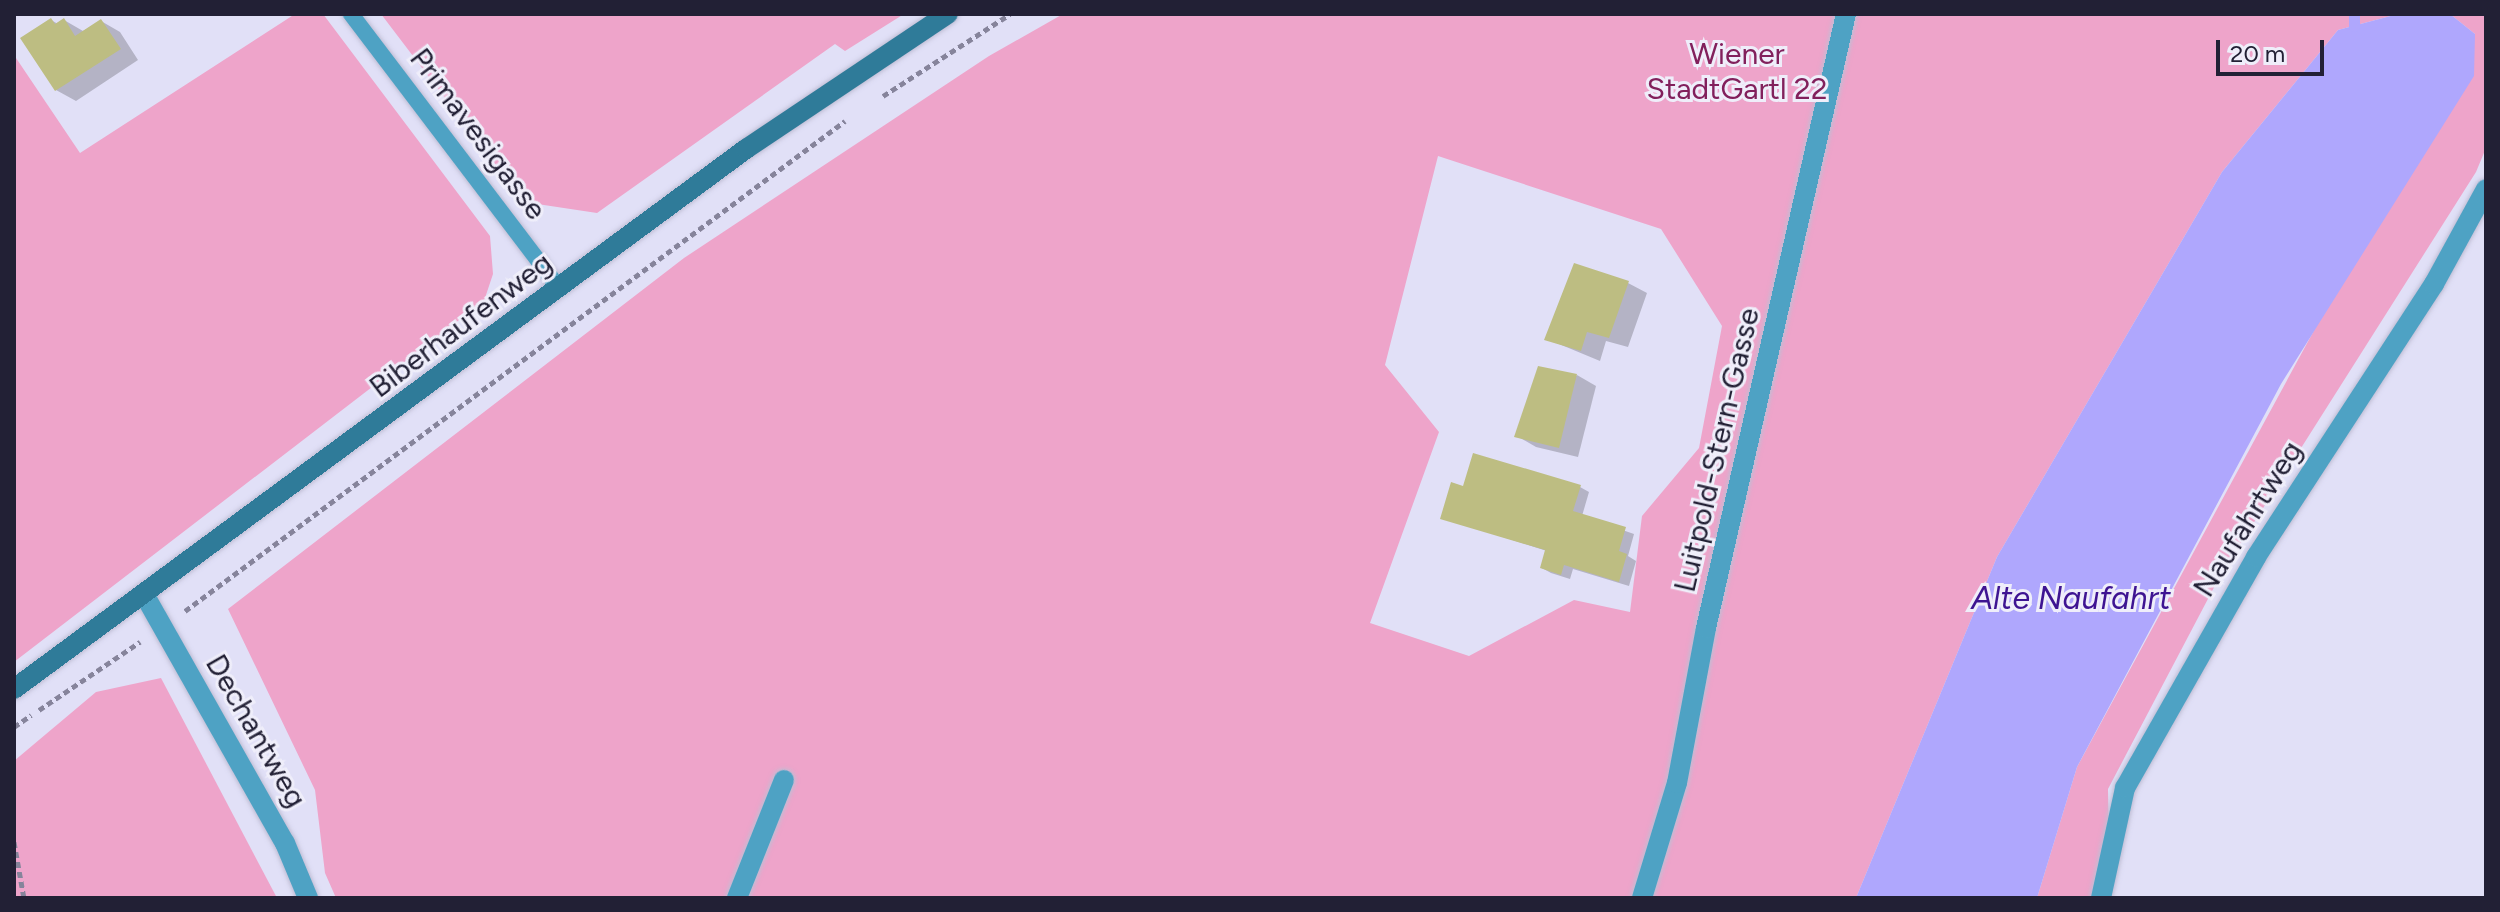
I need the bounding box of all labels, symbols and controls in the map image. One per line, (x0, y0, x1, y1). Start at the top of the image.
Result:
scale bar (2220, 24, 2328, 74)
park label: Wiener StadtGartl 22 (1646, 36, 1828, 106)
text: 20 m (2230, 39, 2285, 68)
street label: Primavesigasse (402, 41, 554, 227)
street label: Biberhaufenweg (363, 245, 559, 405)
street label: Luitpold-Stern-Gasse (1667, 304, 1767, 596)
street label: Naufahrtweg (2186, 434, 2310, 604)
water label: Alte Naufahrt (1971, 579, 2171, 617)
street label: Dechantweg (198, 648, 314, 814)

